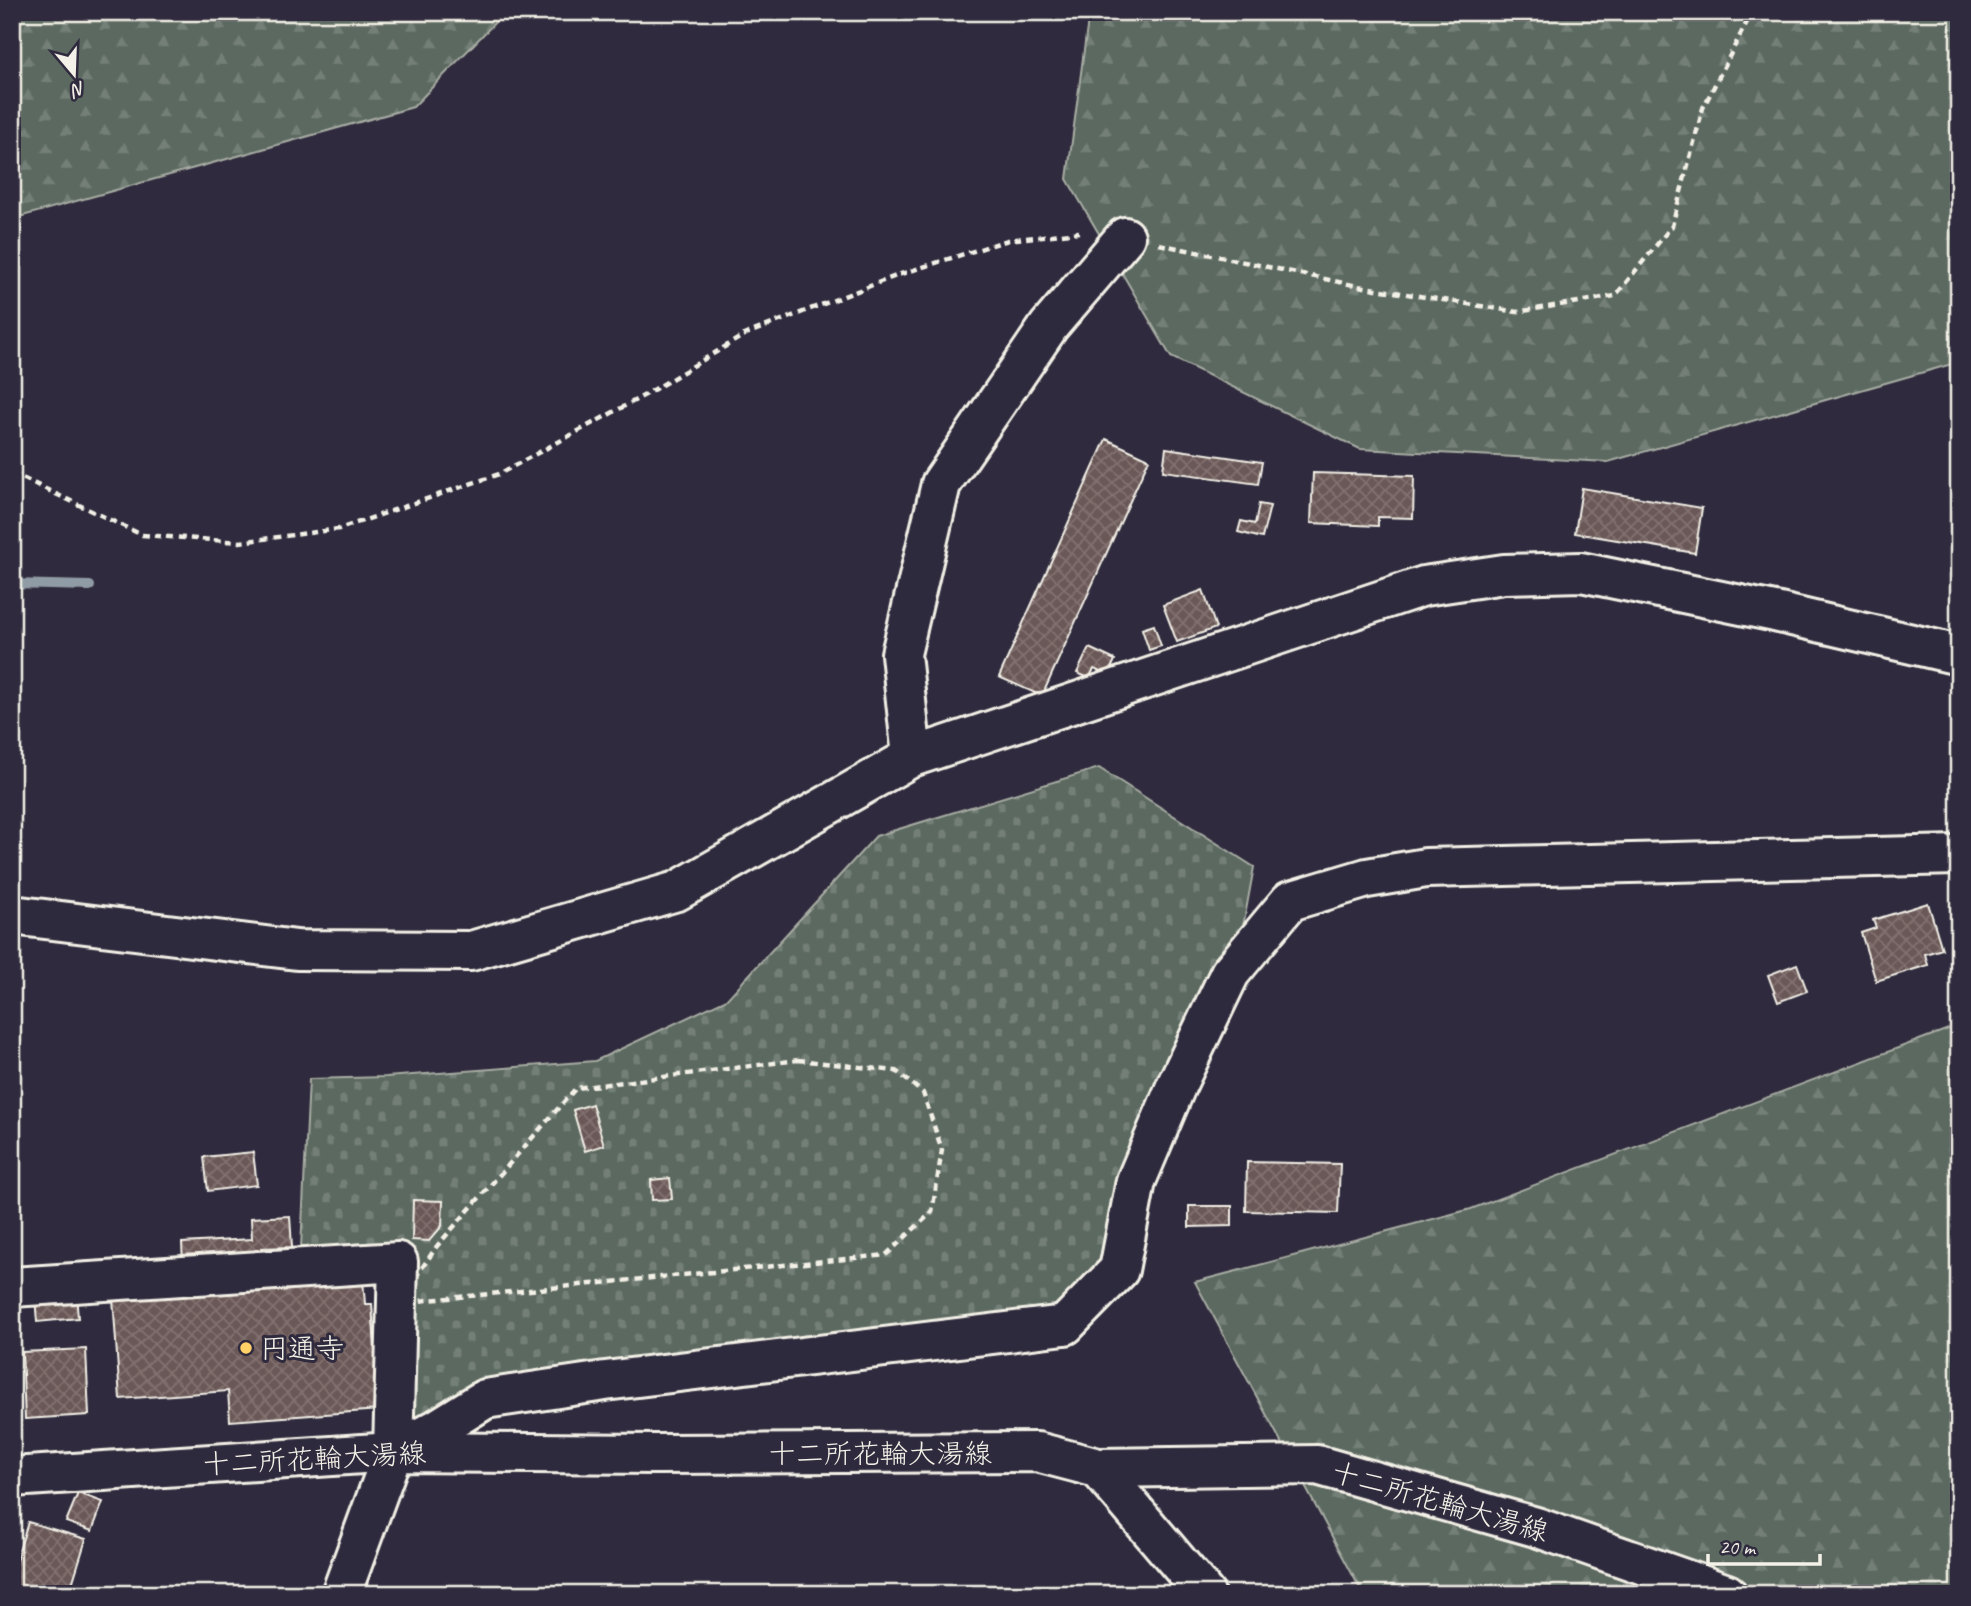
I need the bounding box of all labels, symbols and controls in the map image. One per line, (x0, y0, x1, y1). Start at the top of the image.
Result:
north arrow (38, 38, 108, 108)
text: N (67, 76, 89, 103)
place label: 円通寺 (260, 1331, 344, 1366)
marker: 円通寺 (238, 1340, 254, 1356)
street label: 十二所花輪大湯線 (201, 1435, 427, 1482)
street label: 十二所花輪大湯線 (768, 1436, 992, 1471)
street label: 十二所花輪大湯線 (1327, 1454, 1552, 1549)
scale bar (1708, 1522, 1820, 1566)
text: 20 m (1719, 1534, 1757, 1560)

